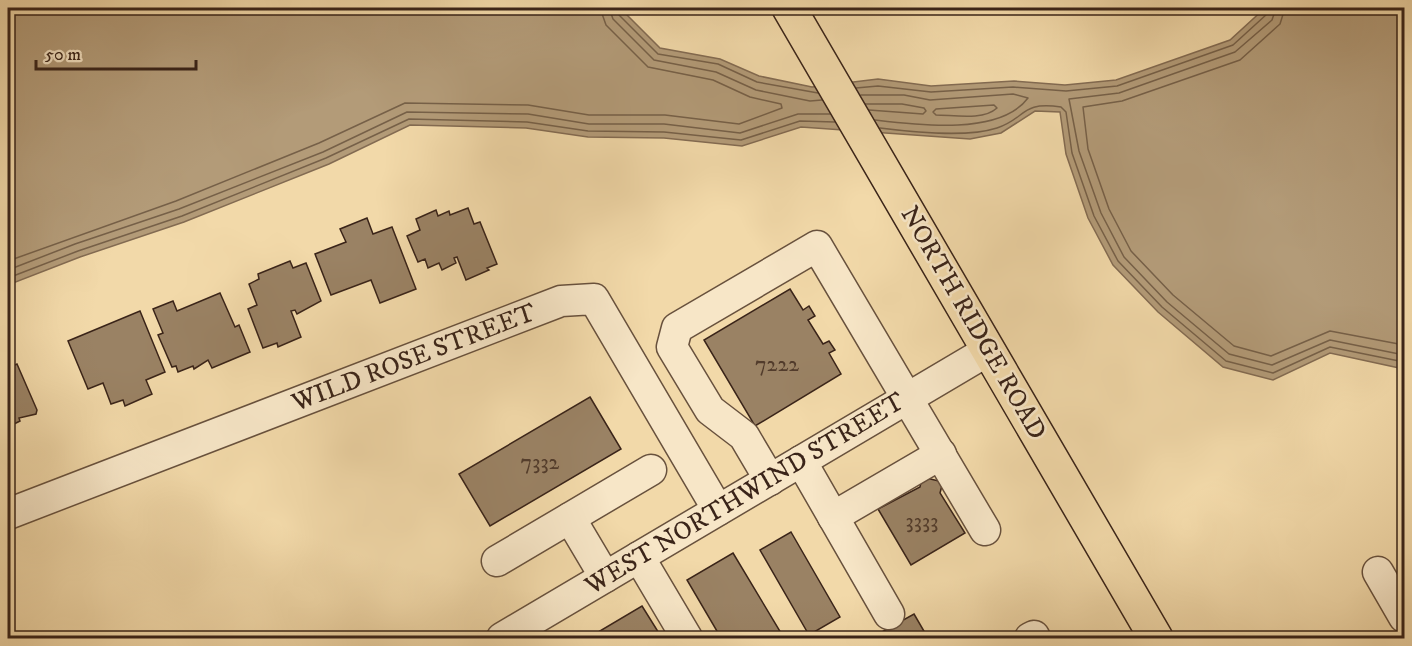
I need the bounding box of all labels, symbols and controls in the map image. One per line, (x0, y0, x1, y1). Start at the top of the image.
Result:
scale bar (36, 33, 196, 71)
text: 50 m (45, 44, 81, 66)
street label: NORTH RIDGE ROAD (893, 200, 1053, 446)
street label: WILD ROSE STREET (286, 296, 541, 420)
house number: 7222 (755, 351, 799, 378)
street label: WEST NORTHWIND STREET (578, 385, 911, 603)
house number: 7332 (521, 449, 560, 476)
house number: 3333 (906, 508, 938, 535)

